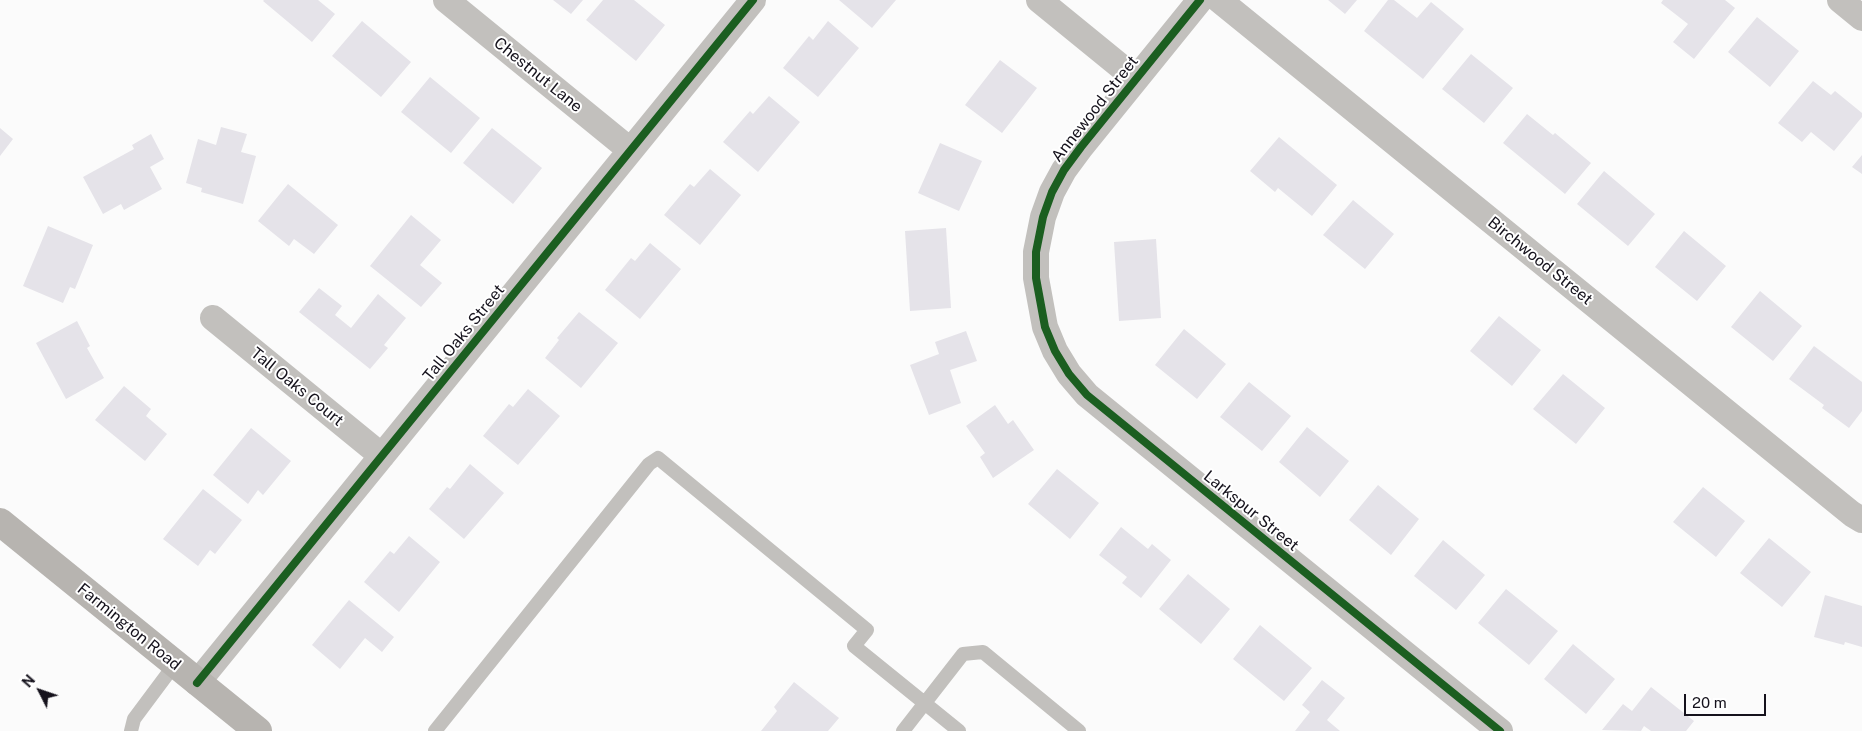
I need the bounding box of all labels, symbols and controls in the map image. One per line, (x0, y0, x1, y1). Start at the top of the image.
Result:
street label: Chestnut Lane (490, 34, 586, 116)
street label: Annewood Street (1048, 52, 1142, 166)
street label: Birchwood Street (1484, 213, 1596, 309)
street label: Tall Oaks Street (419, 281, 509, 385)
street label: Tall Oaks Court (247, 344, 347, 430)
street label: Larkspur Street (1200, 467, 1302, 555)
street label: Farmington Road (73, 579, 185, 675)
north arrow (15, 666, 65, 716)
text: N (19, 672, 38, 691)
scale bar (1687, 684, 1770, 716)
text: 20 m (1692, 694, 1727, 711)

